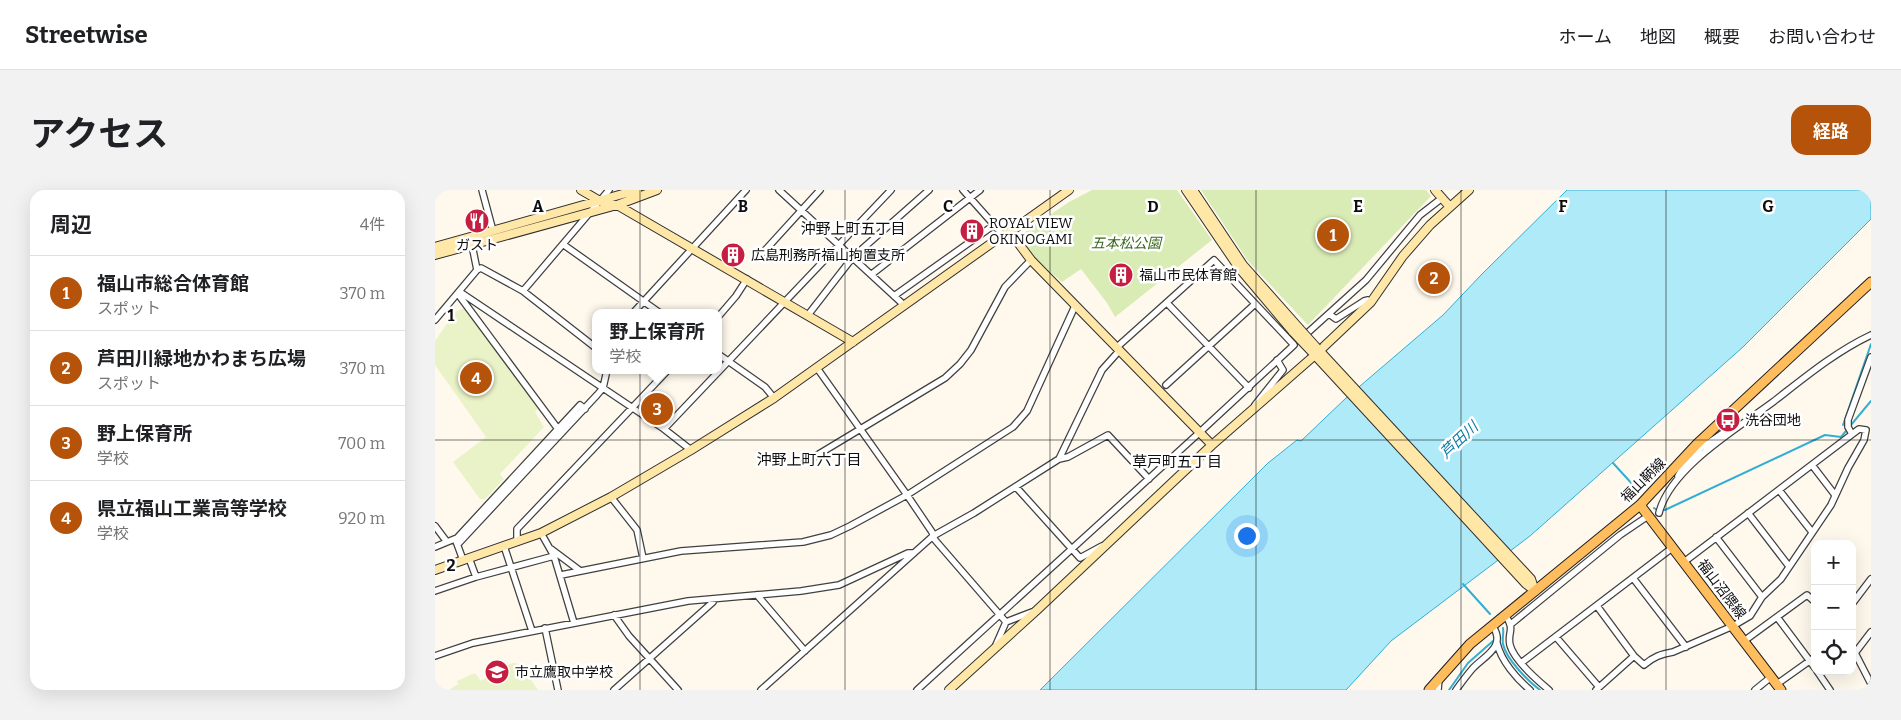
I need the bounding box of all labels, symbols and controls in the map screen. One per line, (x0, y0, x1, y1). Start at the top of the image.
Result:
text: Streetwise (25, 21, 148, 49)
text: ホーム (1559, 26, 1612, 48)
text: 地図 (1640, 26, 1676, 48)
text: 概要 (1704, 26, 1740, 48)
text: お問い合わせ (1768, 26, 1876, 48)
button: 経路 (1791, 105, 1871, 155)
text: アクセス (30, 113, 168, 155)
text: A (532, 197, 544, 216)
text: B (738, 197, 748, 216)
text: C (943, 197, 953, 216)
text: D (1147, 197, 1159, 216)
text: E (1353, 197, 1363, 216)
text: F (1559, 197, 1568, 216)
text: G (1762, 197, 1774, 216)
restaurant icon: ガスト (464, 208, 490, 234)
text: 周辺 (50, 212, 92, 238)
text: 4件 (360, 215, 385, 234)
place label: ROYAL VIEW OKINOGAMI (989, 215, 1073, 248)
pin: 1 (1317, 216, 1349, 254)
building icon: ROYAL VIEW OKINOGAMI (959, 218, 985, 244)
district label: 沖野上町五丁目 (800, 220, 906, 238)
park label: 五本松公園 (1091, 235, 1163, 252)
place label: ガスト (456, 237, 498, 254)
building icon: 広島刑務所福山拘置支所 (720, 242, 746, 268)
place label: 広島刑務所福山拘置支所 (751, 247, 905, 264)
pin: 2 (1418, 259, 1450, 297)
building icon: 福山市民体育館 (1108, 262, 1134, 288)
place label: 福山市民体育館 (1139, 267, 1237, 284)
text: 福山市総合体育館 (97, 272, 249, 295)
text: 1 (63, 284, 69, 303)
text: 370 m (339, 284, 385, 303)
text: スポット (97, 299, 161, 318)
text: 1 (448, 306, 455, 325)
popup (592, 309, 722, 374)
text: 野上保育所 (609, 320, 705, 343)
text: 芦田川緑地かわまち広場 (97, 347, 306, 370)
text: 学校 (609, 347, 642, 366)
text: 2 (61, 359, 71, 378)
text: 370 m (339, 359, 385, 378)
pin: 4 (460, 359, 492, 397)
text: スポット (97, 374, 161, 393)
pin: 3 (641, 390, 673, 428)
bus stop icon: 洗谷団地 (1715, 407, 1741, 433)
place label: 洗谷団地 (1745, 412, 1801, 429)
water label: 芦田川 (1436, 417, 1483, 462)
text: 野上保育所 (97, 422, 192, 445)
text: 3 (61, 434, 71, 453)
text: 700 m (338, 434, 385, 453)
text: 学校 (97, 449, 129, 468)
district label: 沖野上町六丁目 (756, 451, 862, 469)
district label: 草戸町五丁目 (1132, 453, 1222, 471)
street label: 福山鞆線 (1618, 455, 1669, 506)
text: 県立福山工業高等学校 (97, 497, 287, 520)
text: 4 (61, 509, 71, 528)
text: 920 m (338, 509, 385, 528)
your location (1234, 523, 1260, 549)
text: 学校 (97, 524, 129, 543)
map controls (1811, 540, 1856, 675)
button: + (1811, 540, 1856, 585)
text: 2 (446, 556, 456, 575)
street label: 福山沼隈線 (1694, 556, 1749, 622)
button: − (1811, 585, 1856, 630)
button: locate (1811, 630, 1856, 675)
school or university icon: 市立鷹取中学校 (484, 659, 510, 685)
place label: 市立鷹取中学校 (515, 664, 613, 681)

